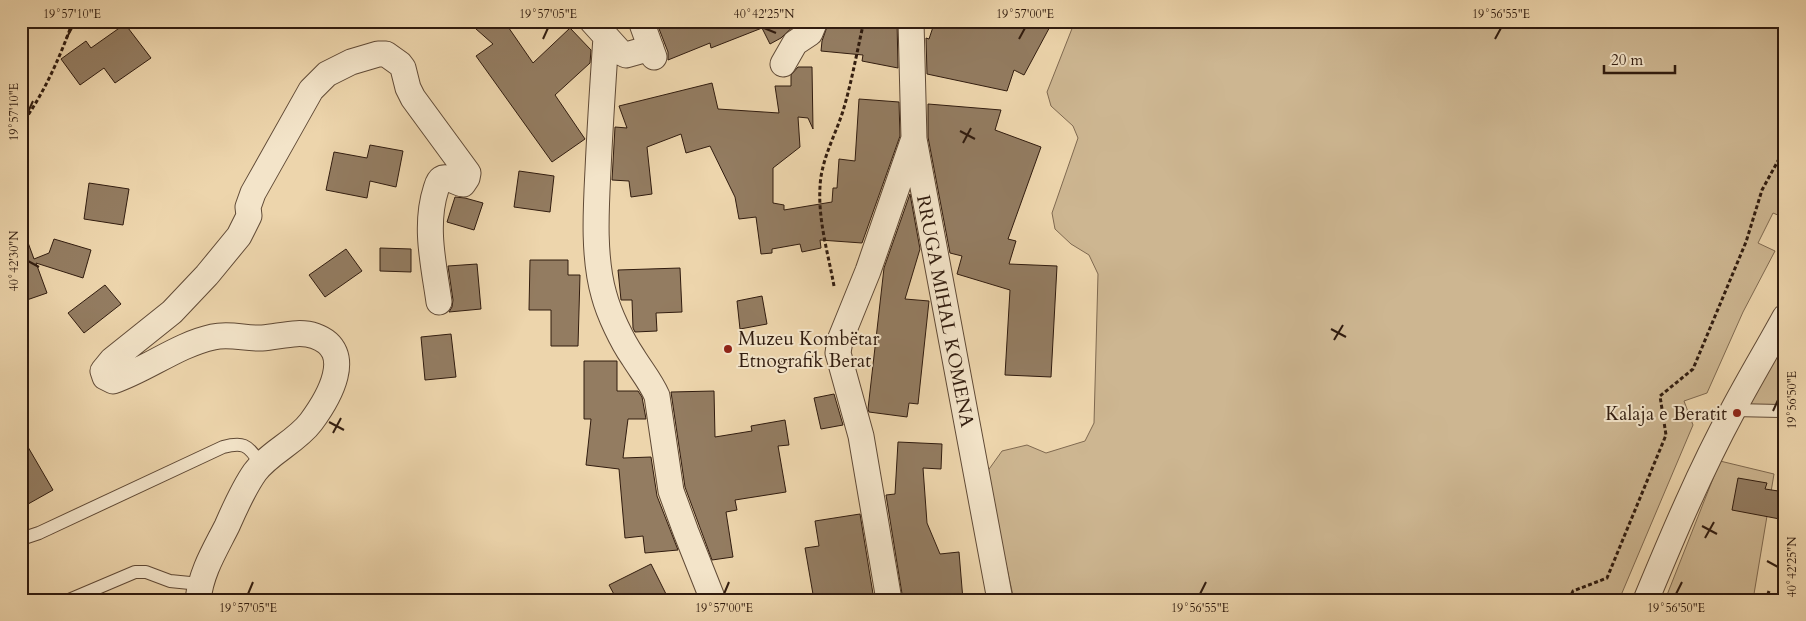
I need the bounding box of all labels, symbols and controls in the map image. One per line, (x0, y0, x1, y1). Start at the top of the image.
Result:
text: 19°57'10"E (43, 6, 101, 22)
text: 19°57'05"E (519, 6, 577, 22)
text: 40°42'25"N (734, 6, 795, 22)
text: 19°57'00"E (996, 6, 1054, 22)
text: 19°56'55"E (1472, 6, 1530, 22)
scale bar (1604, 42, 1675, 74)
text: 20 m (1611, 50, 1643, 70)
text: 19°57'10"E (6, 83, 22, 141)
street label: RRUGA MIHAL KOMENA (910, 193, 980, 430)
text: 40°42'30"N (6, 230, 22, 291)
place label: Muzeu Kombëtar Etnografik Berat (738, 326, 879, 374)
marker: Muzeu Kombëtar Etnografik Berat (722, 343, 734, 355)
text: 19°56'50"E (1784, 371, 1800, 429)
place label: Kalaja e Beratit (1605, 401, 1727, 427)
marker: Kalaja e Beratit (1731, 407, 1743, 419)
text: 40°42'25"N (1784, 536, 1800, 597)
text: 19°57'05"E (219, 600, 277, 616)
text: 19°57'00"E (695, 600, 753, 616)
text: 19°56'55"E (1171, 600, 1229, 616)
text: 19°56'50"E (1647, 600, 1705, 616)

